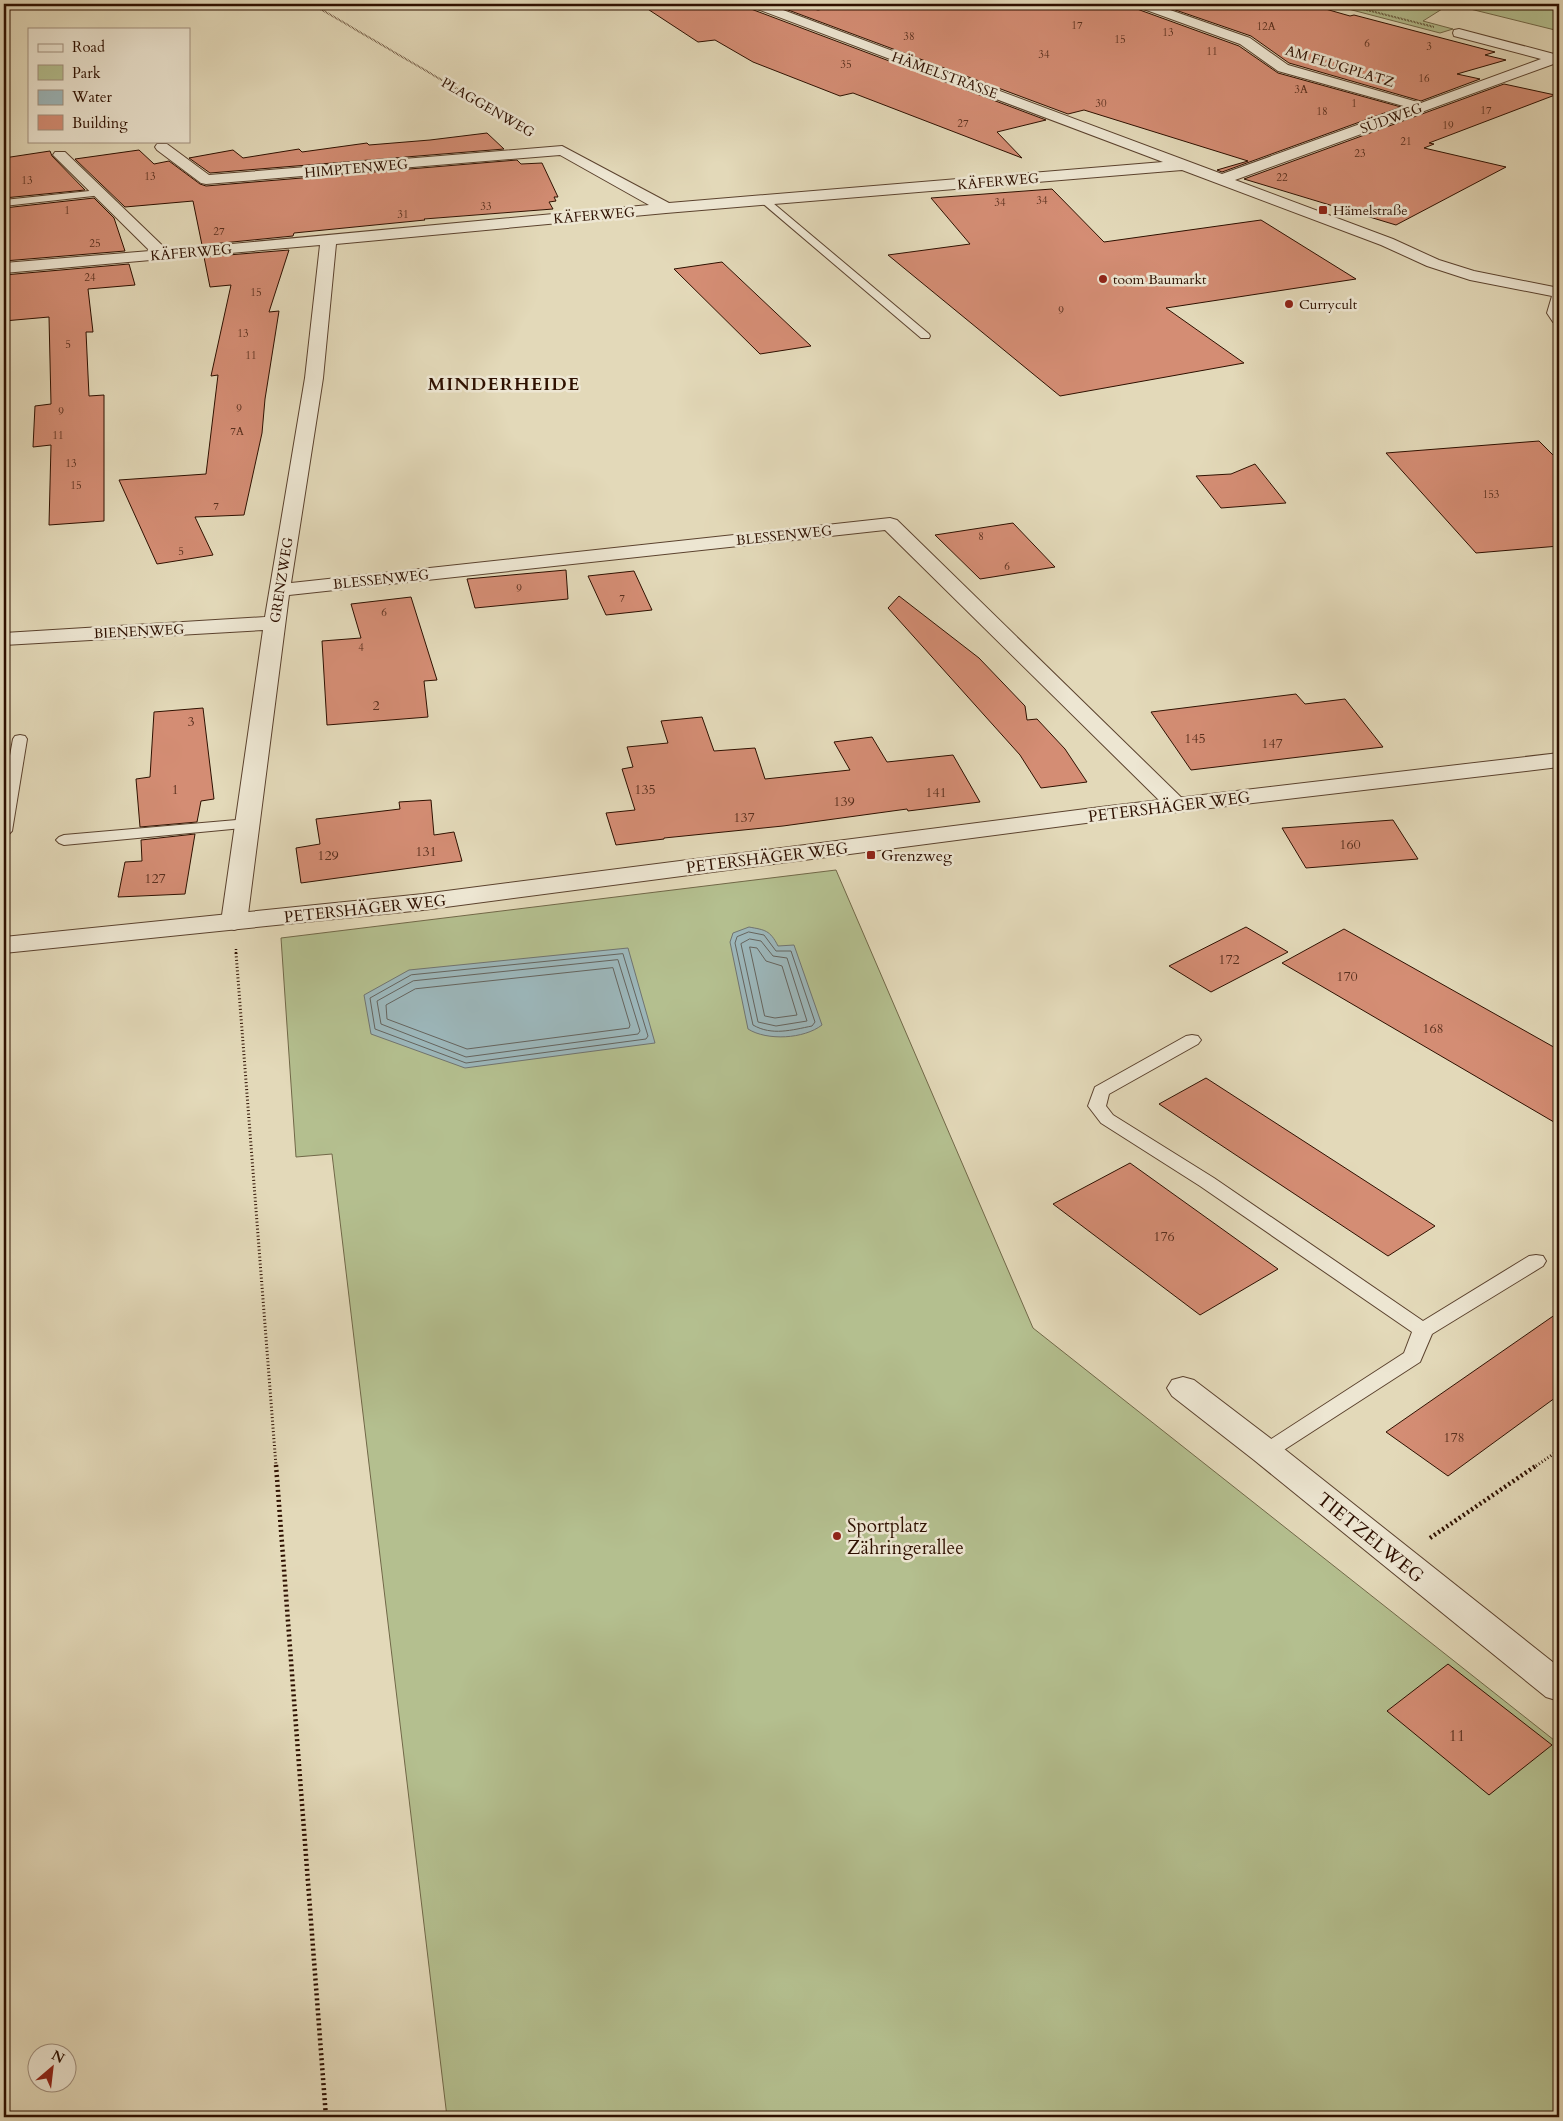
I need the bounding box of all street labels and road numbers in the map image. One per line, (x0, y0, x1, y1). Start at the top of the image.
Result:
street label: AM FLUGPLATZ (1283, 41, 1397, 92)
street label: HÄMELSTRASSE (889, 47, 1001, 104)
street label: PLAGGENWEG (438, 73, 538, 142)
street label: SÜDWEG (1357, 98, 1425, 139)
street label: HIMPTENWEG (303, 155, 409, 182)
street label: KÄFERWEG (956, 168, 1040, 195)
street label: KÄFERWEG (552, 202, 636, 229)
street label: KÄFERWEG (149, 239, 233, 266)
street label: BLESSENWEG (735, 521, 833, 550)
street label: GRENZWEG (265, 536, 298, 624)
street label: BLESSENWEG (332, 565, 430, 594)
street label: BIENENWEG (93, 620, 185, 643)
street label: PETERSHÄGER WEG (1087, 786, 1252, 828)
street label: PETERSHÄGER WEG (685, 837, 850, 879)
street label: PETERSHÄGER WEG (283, 890, 448, 928)
street label: TIETZELWEG (1311, 1487, 1429, 1589)

